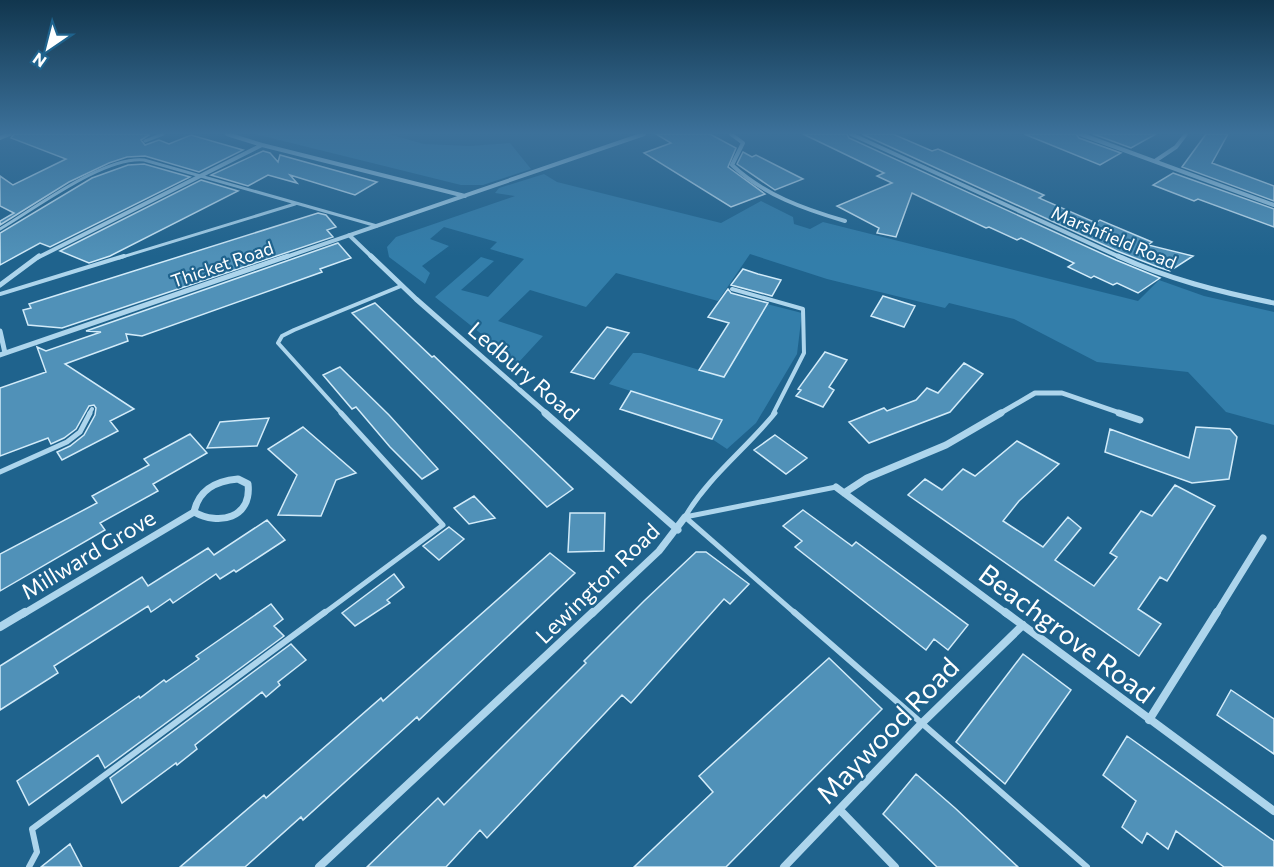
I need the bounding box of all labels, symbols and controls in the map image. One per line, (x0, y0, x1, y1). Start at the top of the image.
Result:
north arrow (18, 18, 78, 78)
text: N (29, 49, 49, 72)
street label: Marshfield Road (1048, 201, 1180, 273)
street label: Thicket Road (168, 236, 276, 292)
street label: Ledbury Road (463, 316, 585, 426)
street label: Millward Grove (16, 503, 160, 605)
street label: Lewington Road (529, 517, 665, 649)
street label: Beachgrove Road (973, 556, 1161, 710)
street label: Maywood Road (809, 650, 965, 810)

